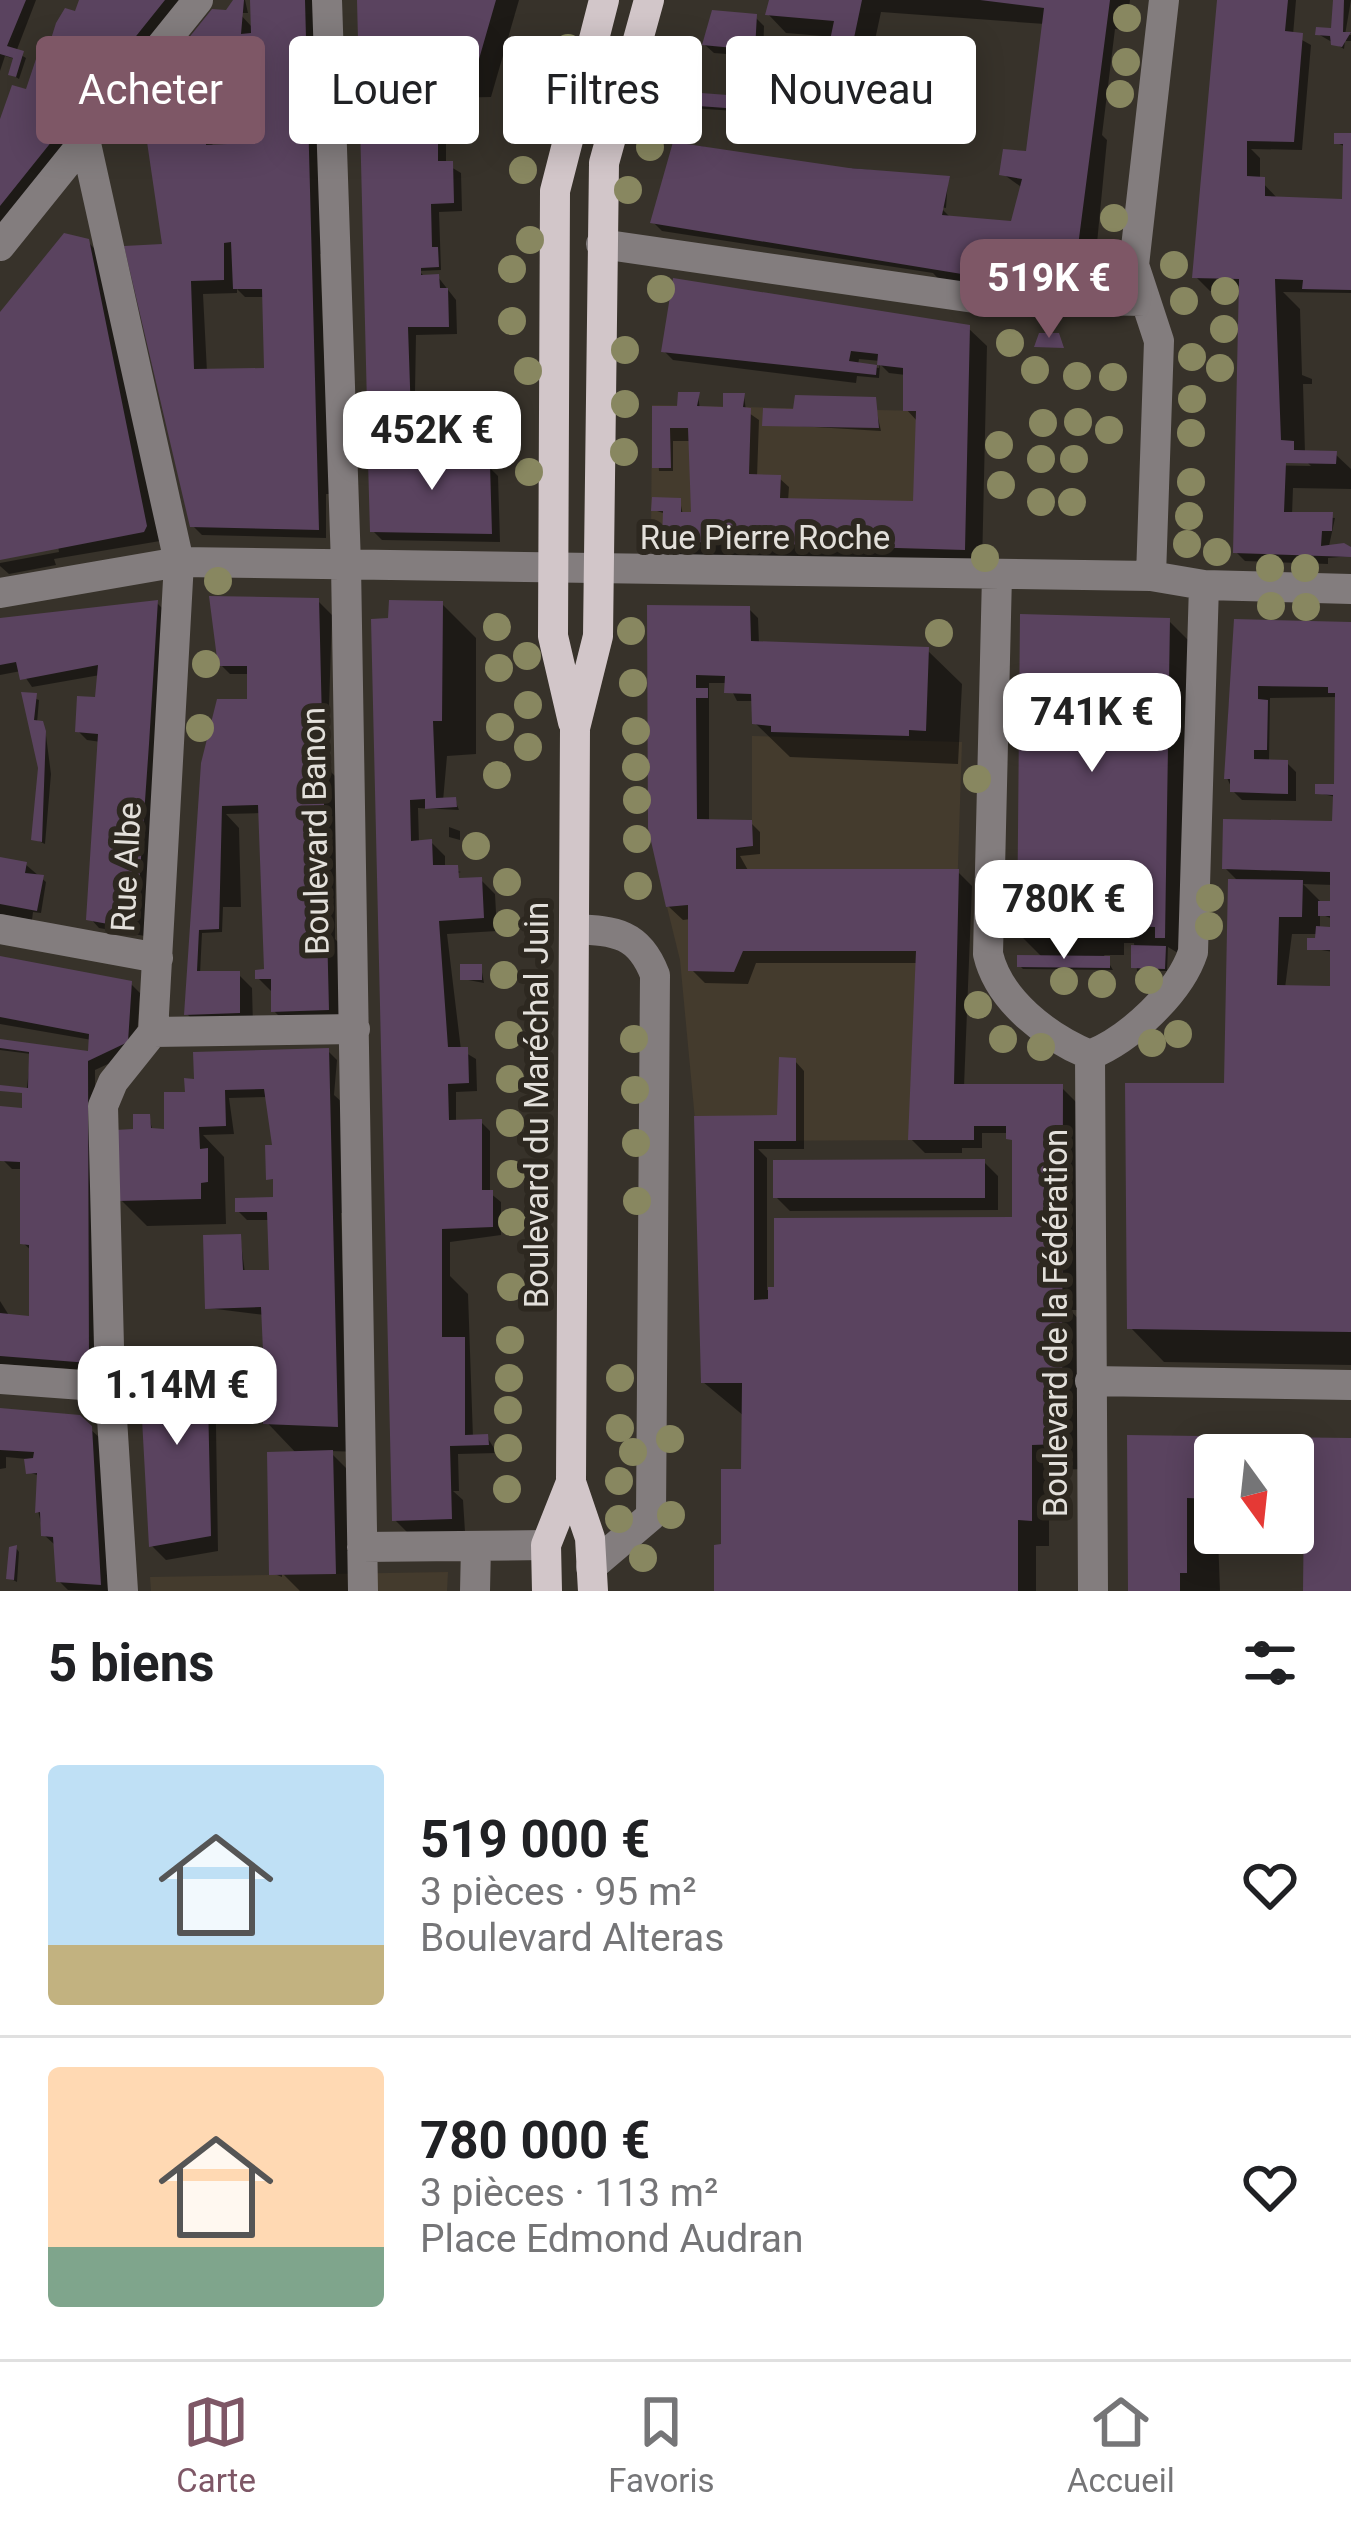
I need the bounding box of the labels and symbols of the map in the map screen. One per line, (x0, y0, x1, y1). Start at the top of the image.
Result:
pin: 519K € (951, 239, 1147, 341)
pin: 452K € (334, 391, 530, 493)
street label: Rue Pierre Roche (640, 518, 890, 557)
pin: 741K € (994, 673, 1190, 775)
street label: Boulevard Banon (293, 707, 337, 955)
street label: Rue Albe (103, 801, 149, 933)
pin: 780K € (966, 860, 1162, 962)
street label: Boulevard du Maréchal Juin (517, 902, 556, 1308)
street label: Boulevard de la Fédération (1036, 1129, 1075, 1517)
pin: 1.14M € (66, 1346, 288, 1448)
north arrow (1194, 1434, 1314, 1554)

